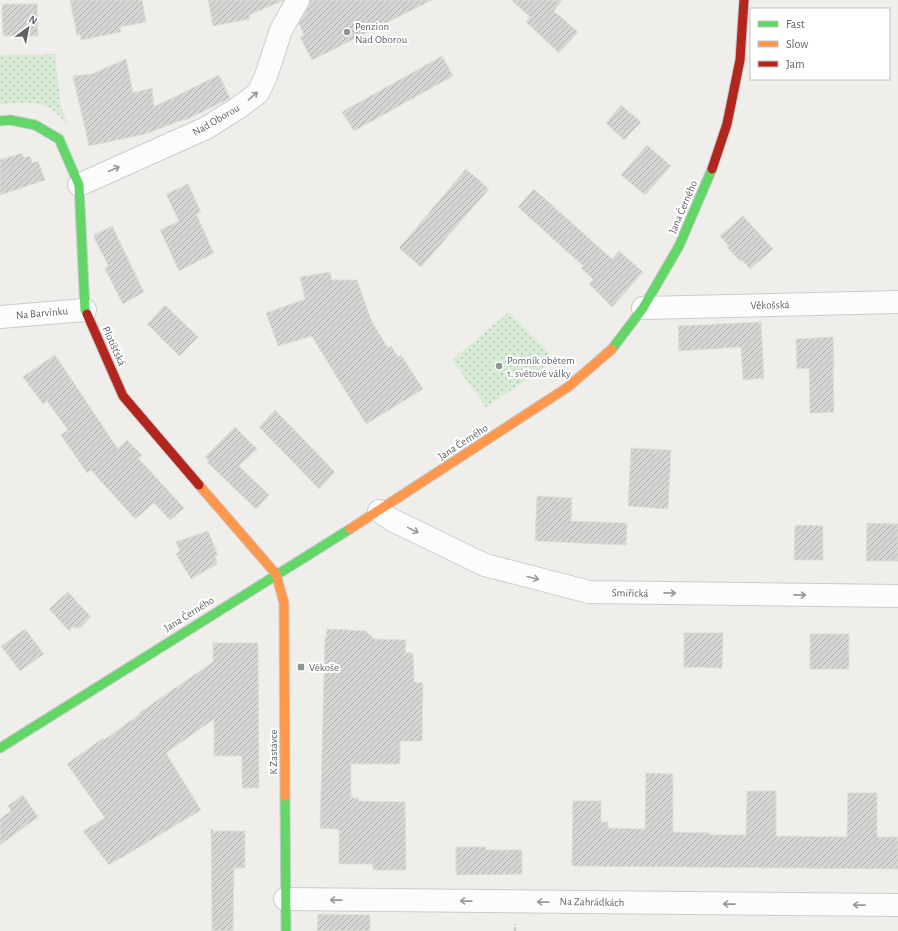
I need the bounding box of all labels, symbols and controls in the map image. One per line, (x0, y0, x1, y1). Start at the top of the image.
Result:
north arrow (8, 8, 48, 48)
legend (750, 8, 890, 80)
text: N (27, 13, 39, 27)
text: Fast (786, 18, 805, 30)
place label: Penzion Nad Oborou (355, 21, 408, 45)
marker: Penzion Nad Oborou (342, 27, 352, 37)
text: Slow (786, 38, 808, 50)
text: Jam (786, 58, 805, 70)
one-way arrow (248, 91, 259, 100)
street label: Nad Oborou (191, 102, 242, 138)
one-way arrow (108, 165, 120, 172)
street label: Jana Černého (667, 179, 699, 235)
street label: Věkošská (750, 299, 790, 311)
street label: Na Barvínku (15, 305, 69, 321)
street label: Plotišťská (100, 325, 128, 367)
place label: Pomník obětem 1. světové války (507, 355, 575, 379)
marker: Pomník obětem 1. světové války (494, 361, 504, 371)
street label: Jana Černého (436, 422, 490, 462)
one-way arrow (406, 527, 418, 534)
one-way arrow (526, 574, 539, 582)
street label: Smiřická (611, 587, 649, 599)
one-way arrow (663, 589, 676, 597)
one-way arrow (793, 591, 806, 599)
street label: Jana Černého (162, 594, 216, 634)
marker: Věkoše (296, 662, 306, 672)
place label: Věkoše (309, 662, 339, 673)
street label: K Zastávce (268, 729, 279, 775)
one-way arrow (330, 896, 343, 904)
street label: Na Zahrádkách (560, 896, 624, 908)
one-way arrow (460, 897, 473, 905)
one-way arrow (537, 898, 550, 906)
one-way arrow (723, 900, 736, 908)
one-way arrow (853, 901, 866, 909)

